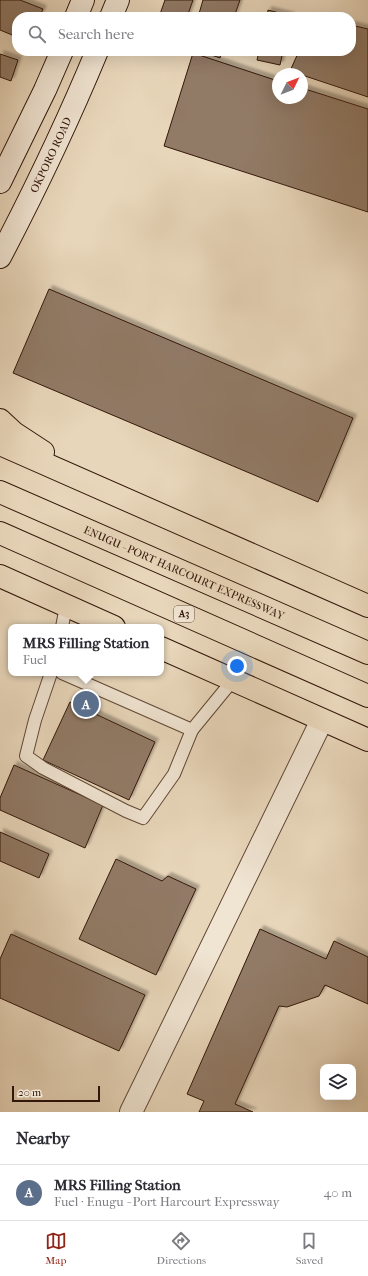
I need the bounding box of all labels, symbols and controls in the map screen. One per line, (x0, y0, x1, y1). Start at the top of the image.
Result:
search box (12, 12, 356, 56)
icon: search (26, 23, 48, 45)
text: Search here (58, 25, 134, 43)
north arrow (272, 68, 308, 104)
street label: OKPORO ROAD (27, 115, 74, 195)
street label: ENUGU - PORT HARCOURT EXPRESSWAY (82, 523, 287, 622)
road number: A3 (174, 606, 194, 622)
popup (8, 624, 164, 676)
text: MRS Filling Station (23, 634, 149, 652)
text: Fuel (23, 652, 47, 667)
your location (227, 656, 247, 676)
pin: A (73, 689, 99, 719)
map controls (320, 1064, 356, 1100)
button: layers (320, 1064, 356, 1100)
scale bar (12, 1084, 100, 1103)
text: 20 m (18, 1086, 41, 1099)
text: Nearby (16, 1128, 70, 1148)
text: MRS Filling Station (54, 1176, 181, 1194)
text: A (25, 1185, 33, 1200)
text: 40 m (324, 1185, 352, 1200)
text: Fuel · Enugu - Port Harcourt Expressway (54, 1194, 279, 1209)
tab: Map (45, 1230, 67, 1267)
tab: Directions (157, 1230, 206, 1267)
tab: Saved (296, 1230, 323, 1267)

